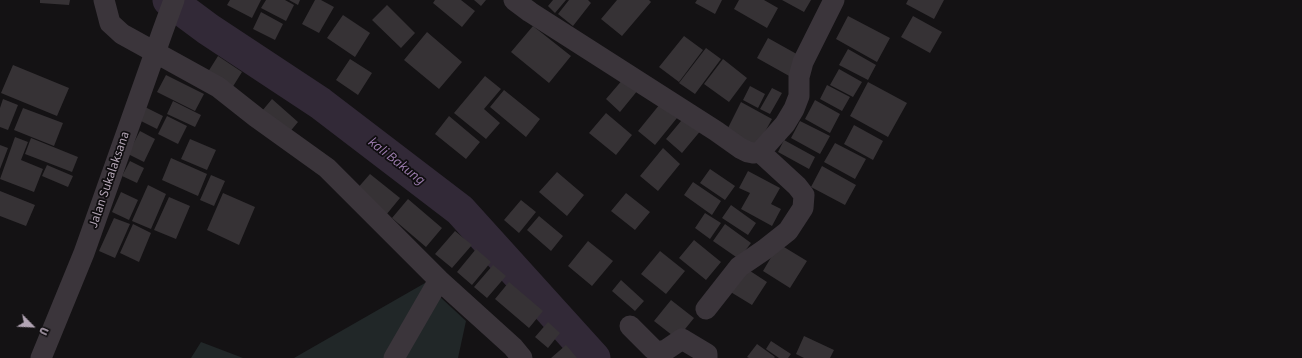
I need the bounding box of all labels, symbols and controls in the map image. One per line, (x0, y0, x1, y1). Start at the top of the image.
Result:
street label: Jalan Sukalaksana (86, 130, 134, 230)
water label: kali Bakung (364, 135, 428, 189)
north arrow (12, 306, 52, 346)
text: U (35, 325, 52, 337)

